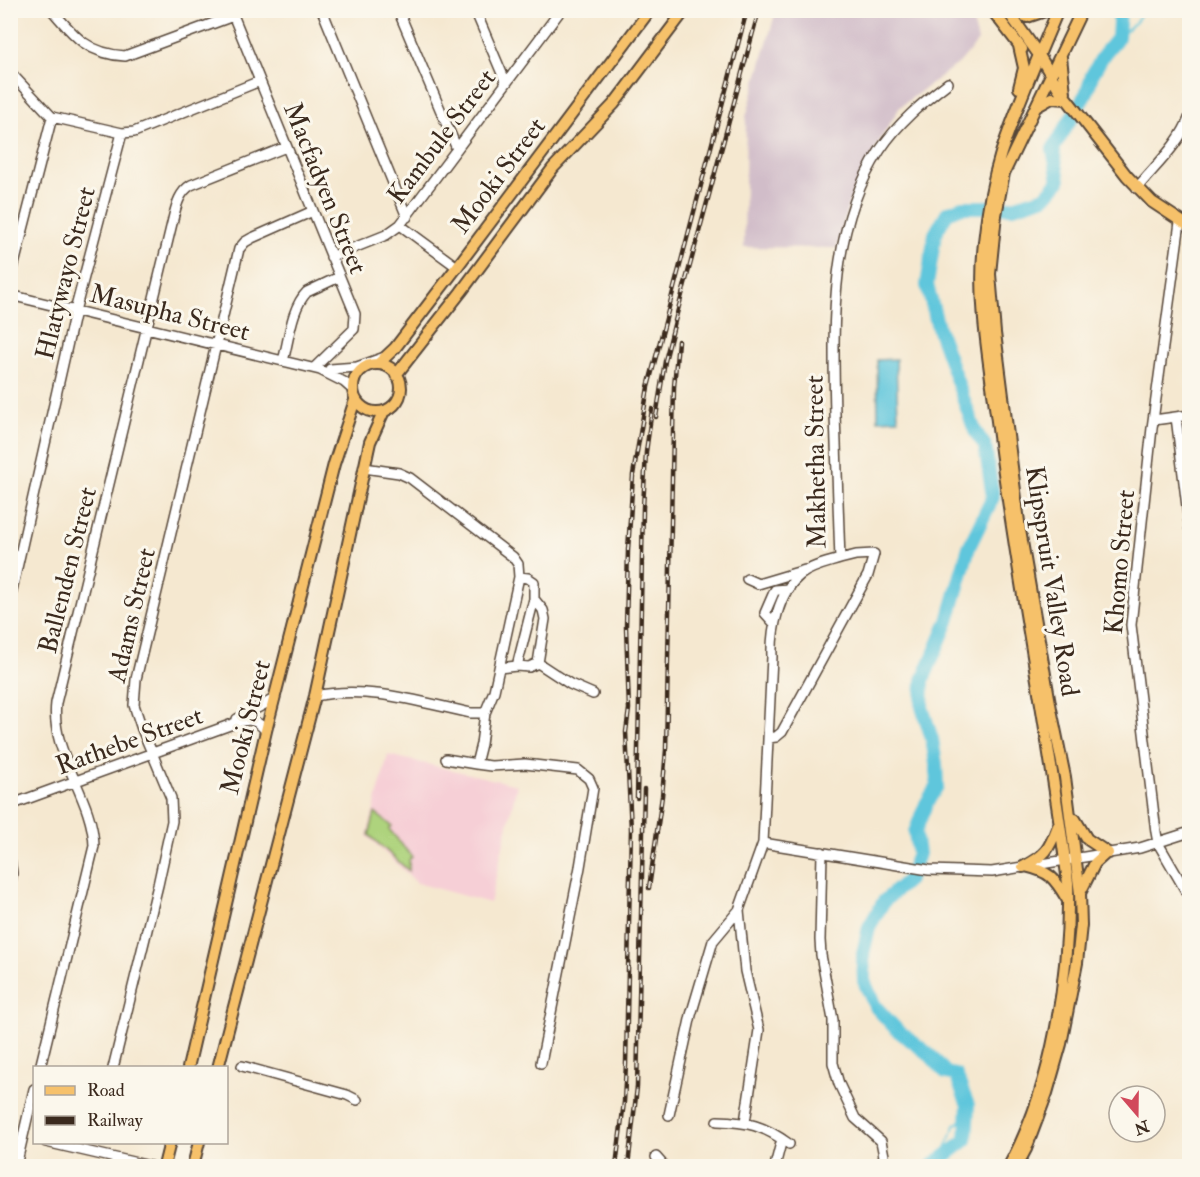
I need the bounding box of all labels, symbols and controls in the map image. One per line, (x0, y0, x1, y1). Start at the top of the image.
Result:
street label: Kambule Street (381, 63, 503, 210)
street label: Macfadyen Street (276, 98, 374, 279)
street label: Mooki Street (445, 111, 553, 240)
street label: Hlatywayo Street (29, 184, 103, 363)
street label: Masupha Street (86, 278, 253, 349)
street label: Makhetha Street (798, 375, 834, 549)
street label: Klipspruit Valley Road (1017, 464, 1086, 699)
street label: Ballenden Street (32, 484, 104, 657)
street label: Khomo Street (1098, 488, 1142, 636)
street label: Adams Street (101, 545, 163, 687)
street label: Mooki Street (214, 657, 278, 798)
street label: Rathebe Street (52, 700, 207, 782)
legend (33, 1066, 228, 1144)
text: Road (87, 1079, 125, 1102)
north arrow (1107, 1084, 1167, 1144)
text: Railway (87, 1109, 144, 1132)
text: N (1131, 1115, 1153, 1139)

